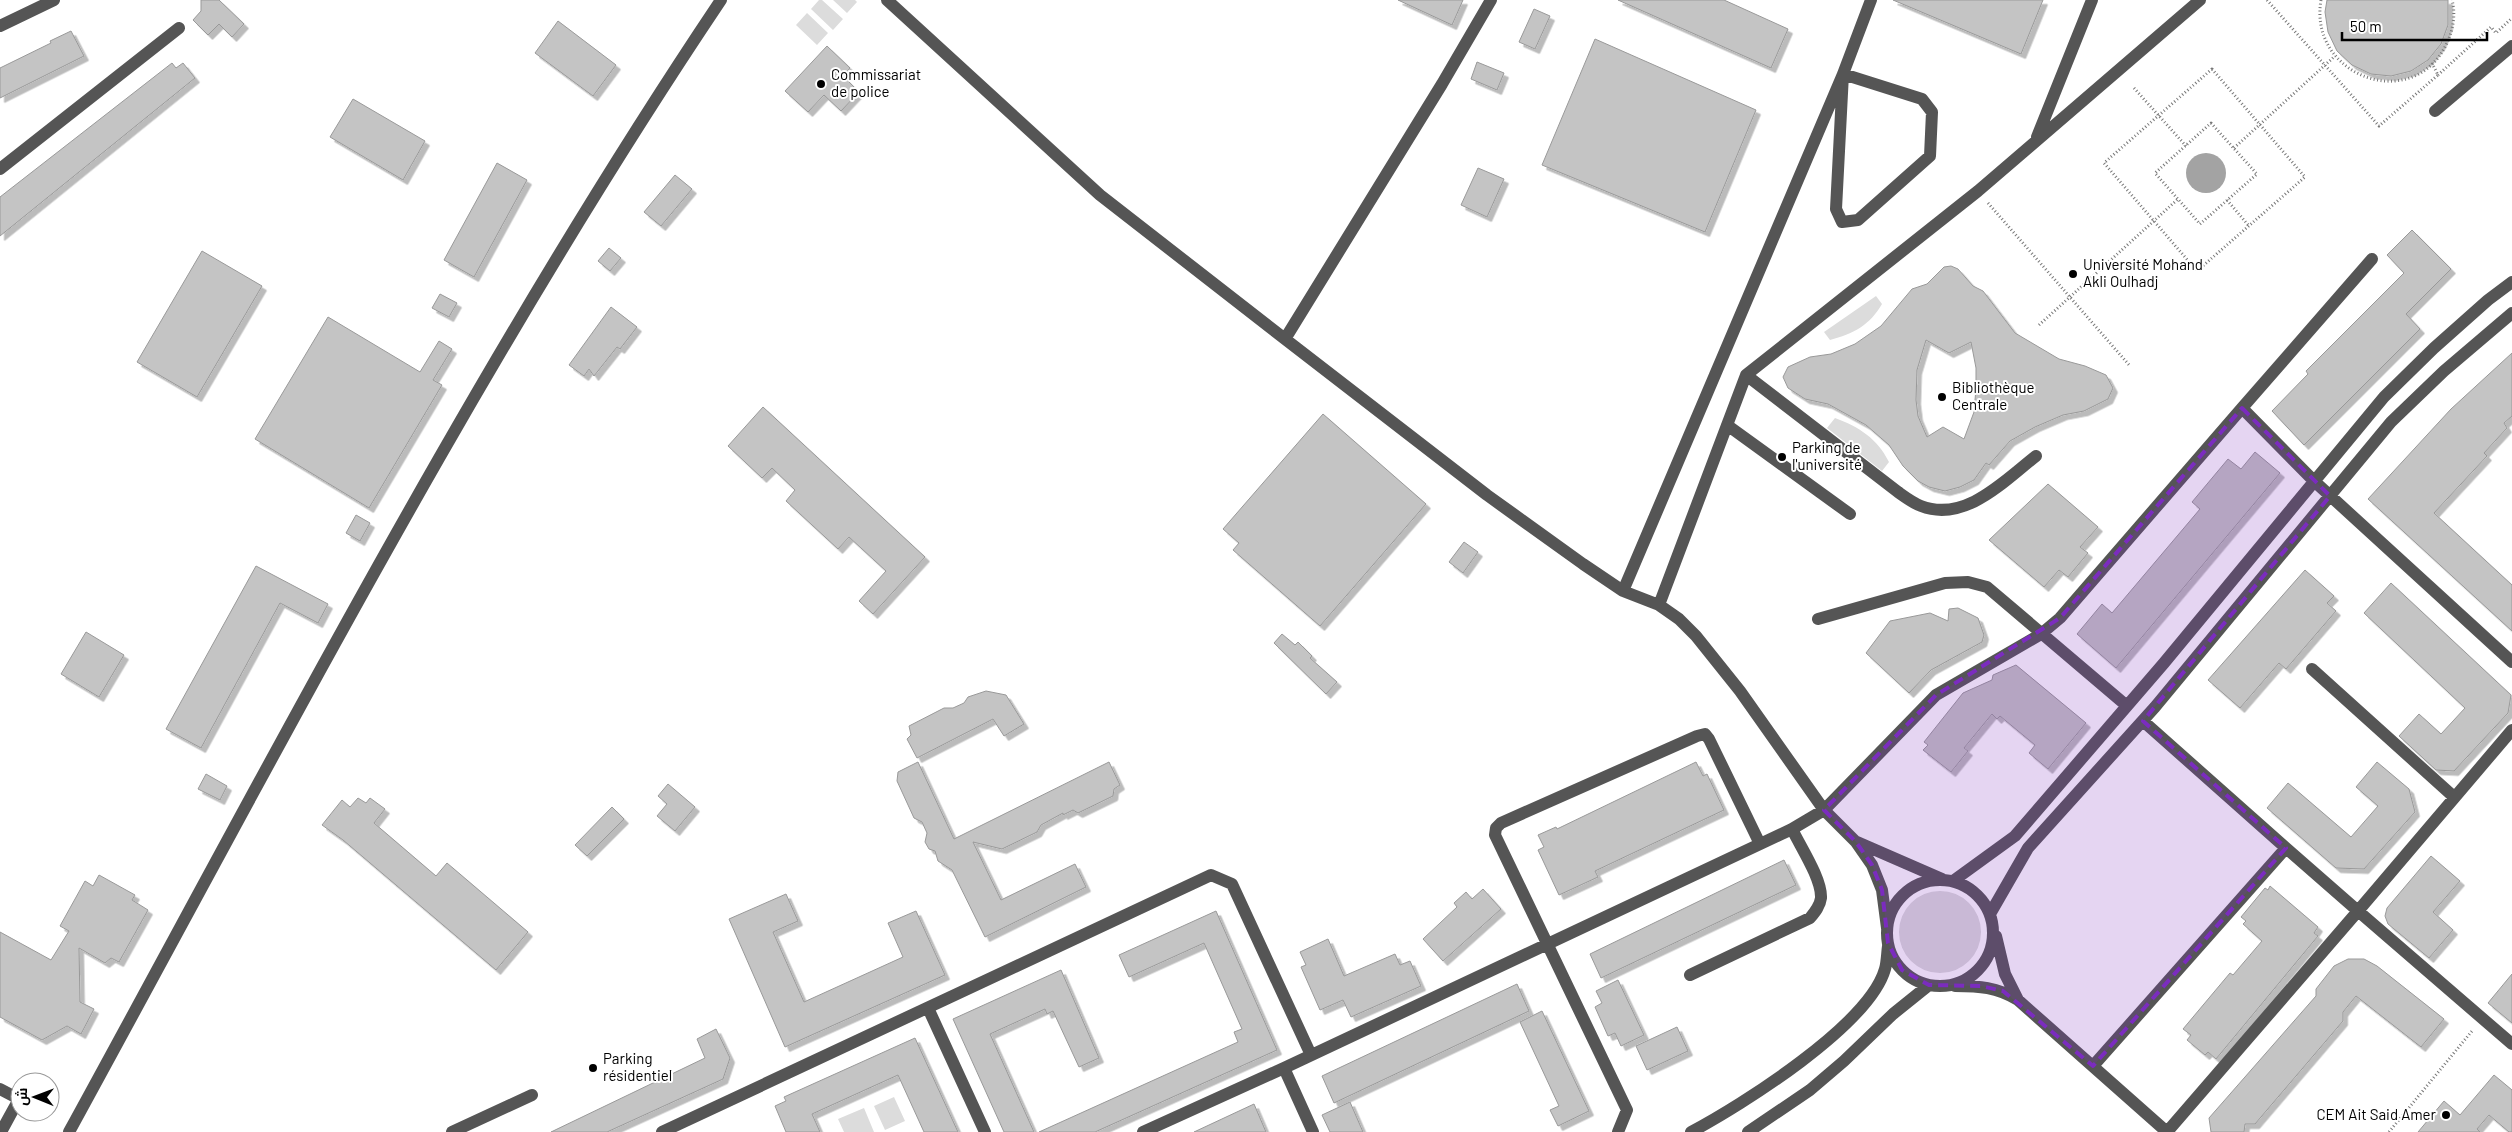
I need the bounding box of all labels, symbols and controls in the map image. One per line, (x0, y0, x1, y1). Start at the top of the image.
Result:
scale bar (2342, 10, 2487, 42)
text: 50 m (2350, 17, 2382, 35)
place label: Commissariat de police (831, 65, 921, 100)
marker: Commissariat de police (815, 78, 827, 90)
place label: Université Mohand Akli Oulhadj (2083, 255, 2203, 290)
marker: Université Mohand Akli Oulhadj (2067, 268, 2079, 280)
place label: Bibliothèque Centrale (1952, 378, 2035, 413)
marker: Bibliothèque Centrale (1936, 391, 1948, 403)
place label: Parking de l'université (1792, 438, 1862, 473)
marker: Parking de l'université (1776, 451, 1788, 463)
place label: Parking résidentiel (603, 1049, 672, 1084)
marker: Parking résidentiel (587, 1062, 599, 1074)
north arrow (10, 1072, 60, 1122)
text: ش (13, 1088, 31, 1106)
place label: CEM Ait Said Amer (2316, 1105, 2437, 1123)
marker: CEM Ait Said Amer (2440, 1109, 2452, 1121)

